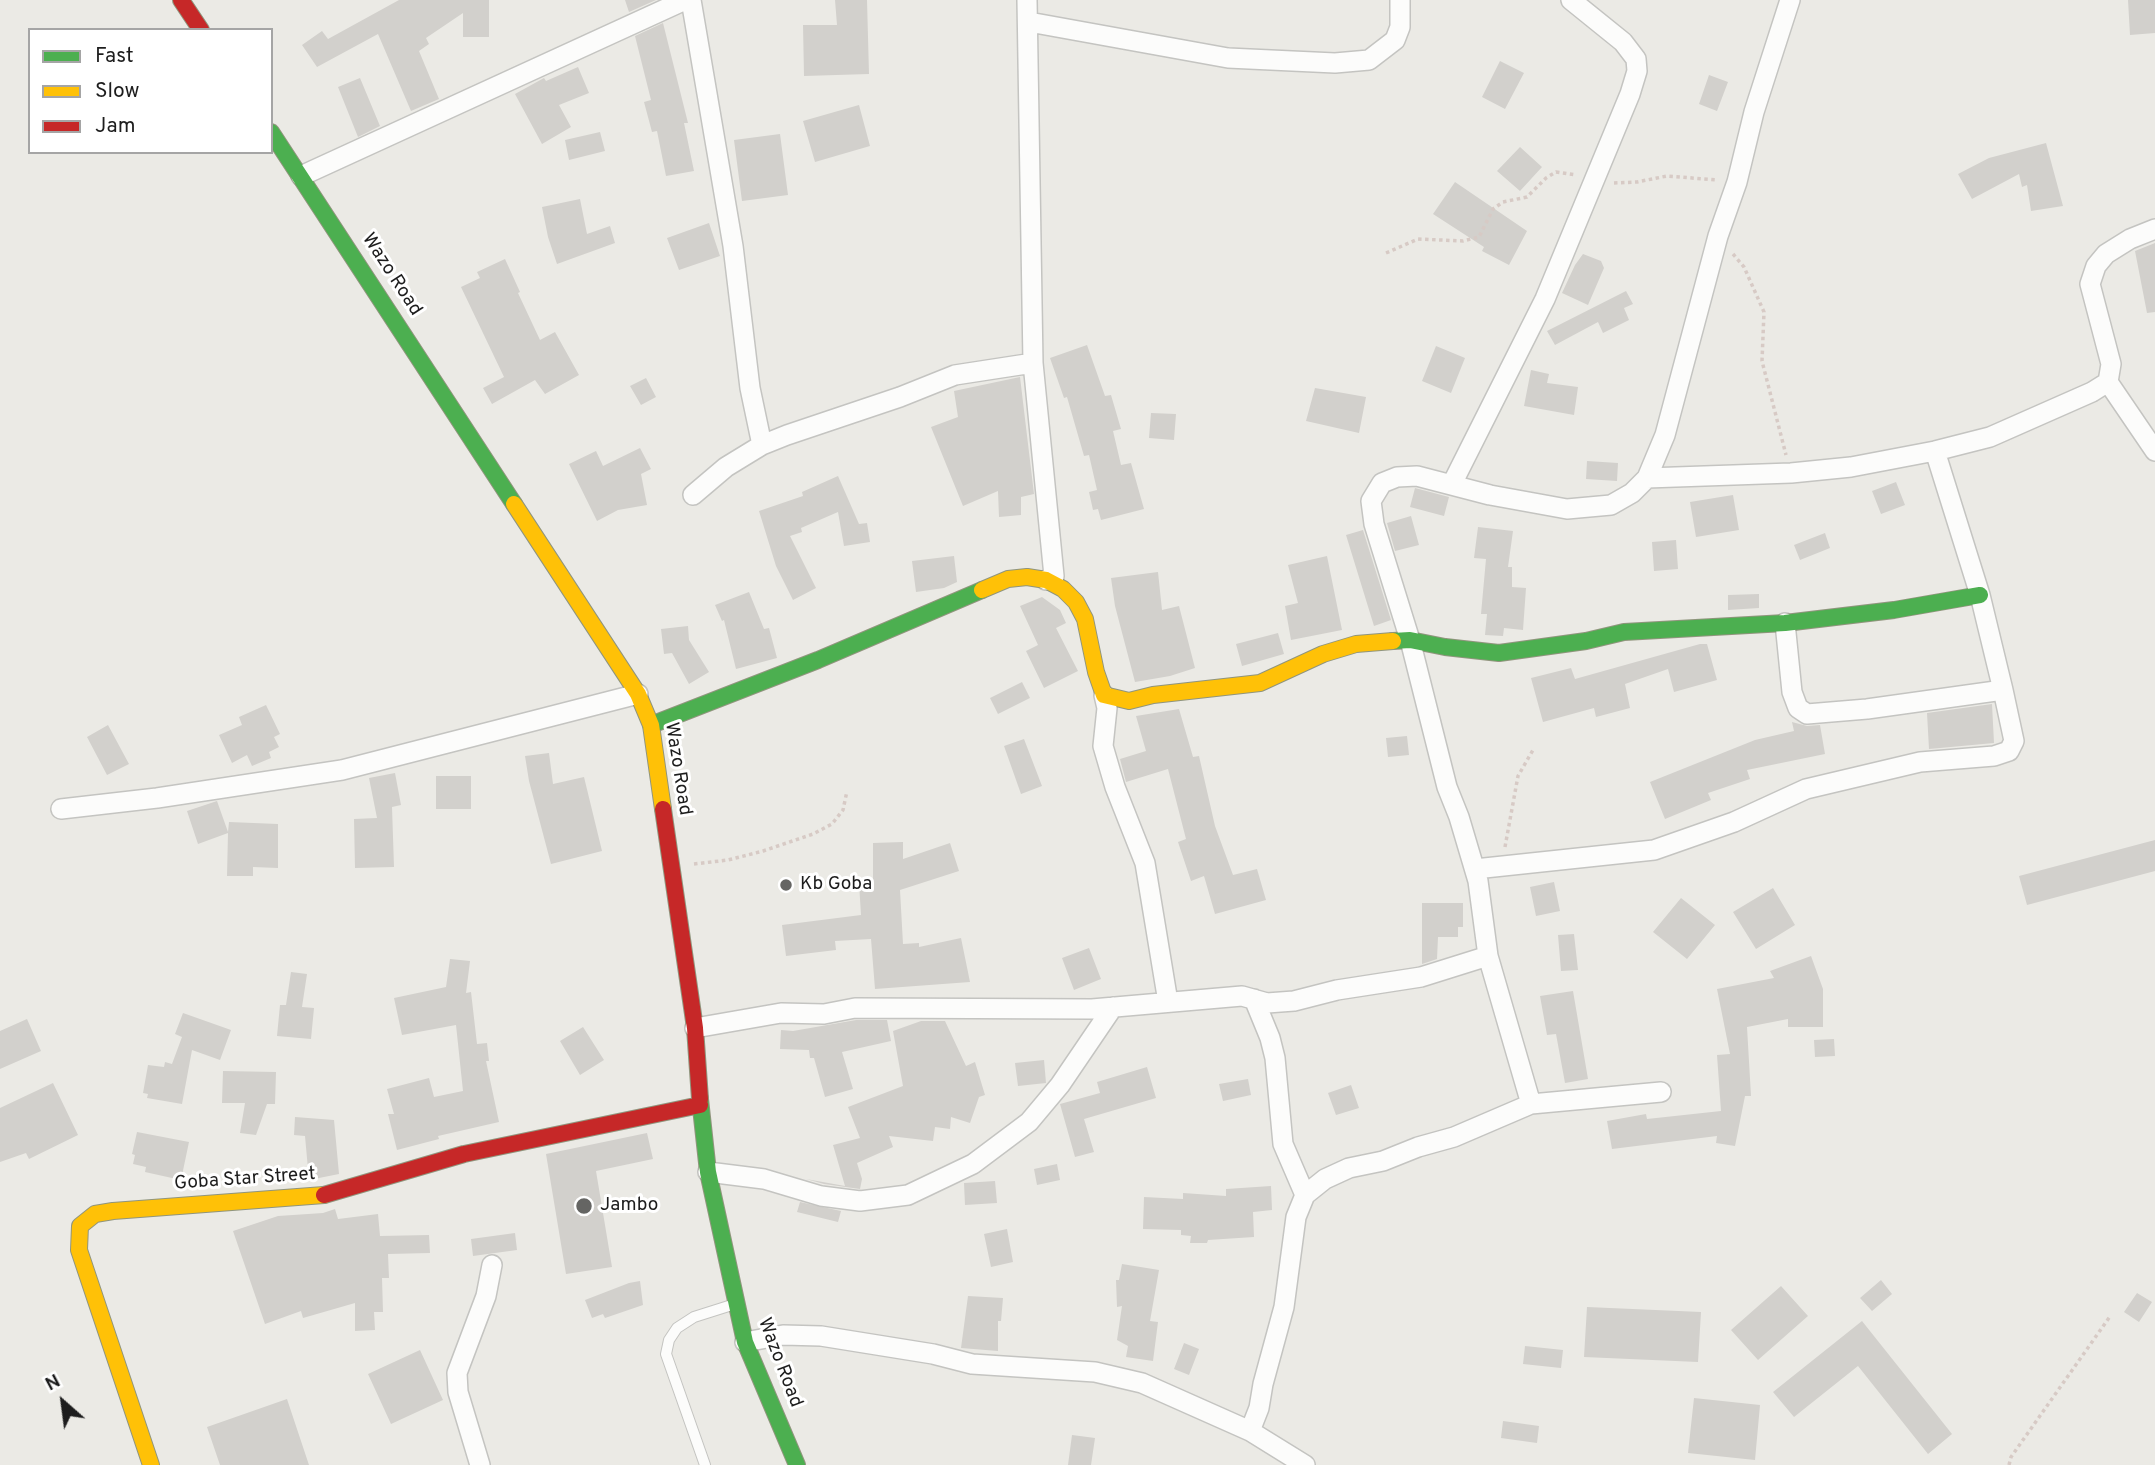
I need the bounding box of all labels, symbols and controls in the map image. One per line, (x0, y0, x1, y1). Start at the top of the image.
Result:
legend (28, 28, 273, 154)
text: Fast (95, 43, 134, 70)
text: Slow (95, 78, 140, 105)
text: Jam (95, 113, 136, 140)
street label: Wazo Road (356, 229, 426, 321)
street label: Wazo Road (658, 721, 696, 817)
place label: Kb Goba (800, 874, 872, 896)
marker: Kb Goba (778, 877, 794, 893)
street label: Goba Star Street (174, 1164, 316, 1196)
place label: Jambo (600, 1195, 658, 1217)
marker: Jambo (574, 1196, 594, 1216)
street label: Wazo Road (752, 1315, 806, 1411)
north arrow (28, 1367, 98, 1437)
text: N (41, 1370, 65, 1397)

